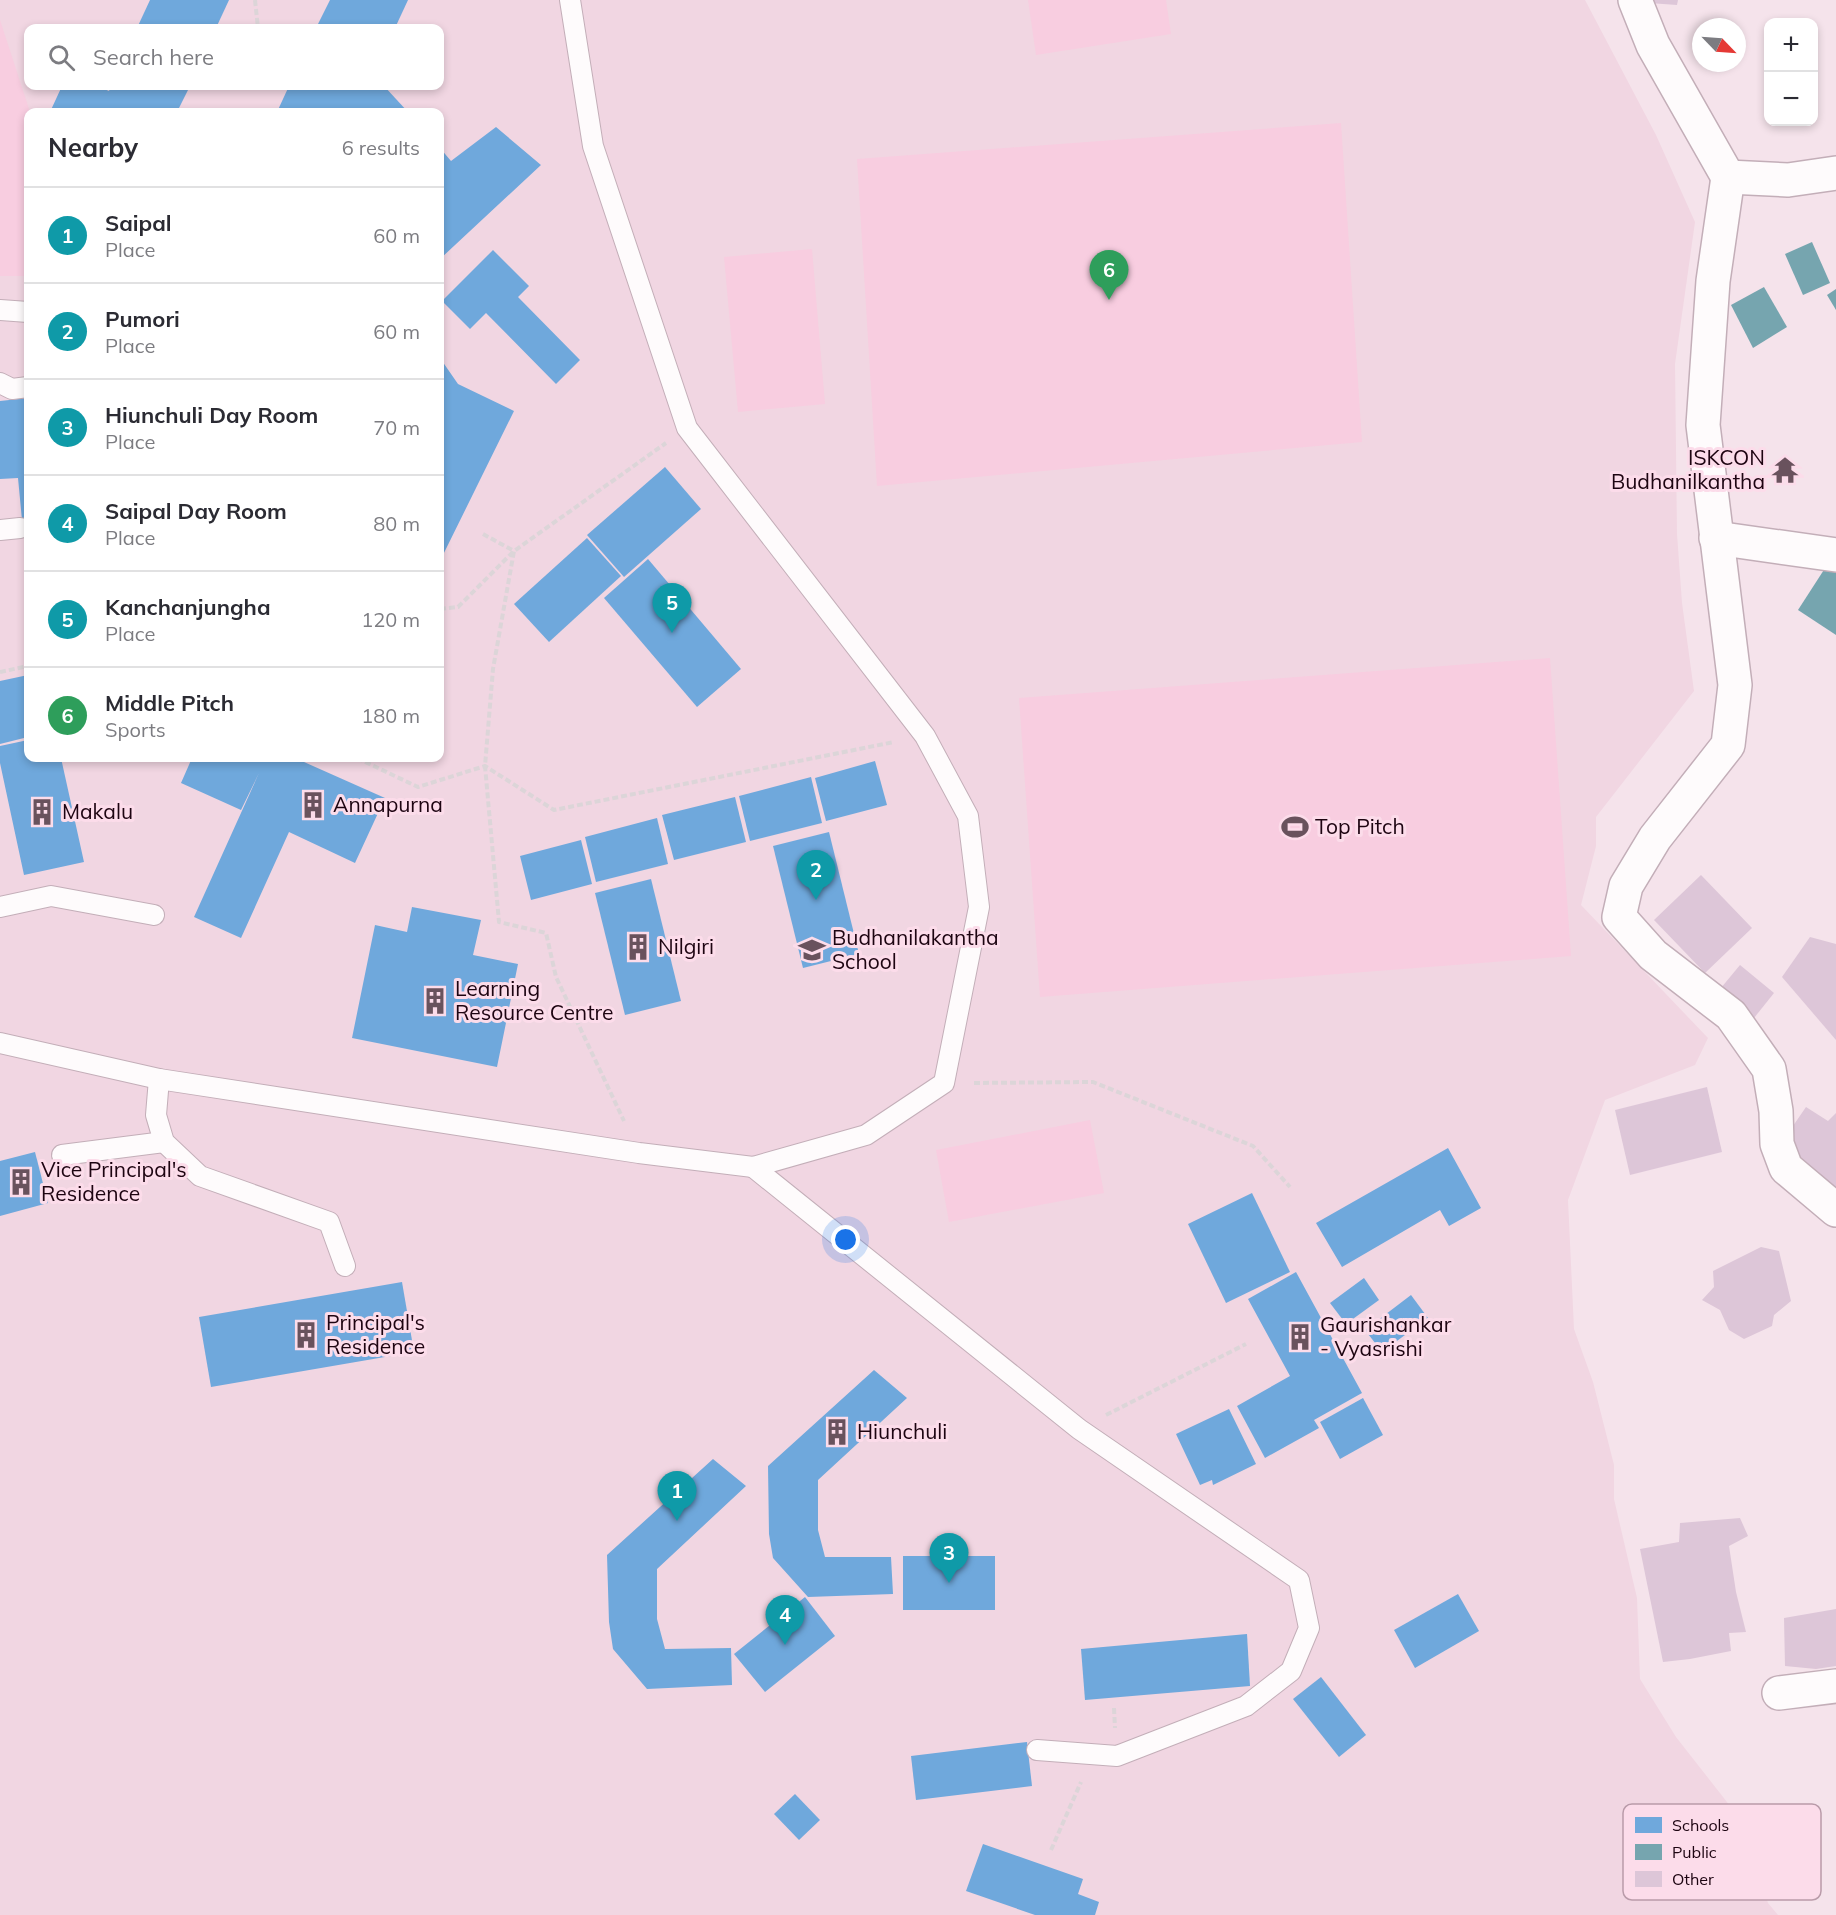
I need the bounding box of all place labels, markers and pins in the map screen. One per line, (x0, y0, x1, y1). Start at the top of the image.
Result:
pin: 6 (1090, 250, 1128, 300)
place label: ISKCON Budhanilkantha (1611, 444, 1765, 494)
temple icon: ISKCON Budhanilkantha (1770, 455, 1800, 485)
pin: 5 (652, 584, 692, 633)
building icon: Annapurna (298, 790, 328, 820)
place label: Annapurna (333, 791, 443, 817)
building icon: Makalu (27, 797, 57, 827)
place label: Makalu (62, 798, 133, 824)
sports icon: Top Pitch (1280, 812, 1310, 842)
place label: Top Pitch (1315, 813, 1405, 839)
pin: 2 (796, 850, 836, 900)
place label: Budhanilakantha School (832, 924, 999, 974)
building icon: Nilgiri (623, 932, 653, 962)
place label: Nilgiri (658, 933, 714, 959)
school or university icon: Budhanilakantha School (797, 935, 827, 965)
place label: Learning Resource Centre (455, 975, 613, 1025)
building icon: Learning Resource Centre (420, 986, 450, 1016)
place label: Vice Principal's Residence (41, 1156, 187, 1206)
building icon: Vice Principal's Residence (6, 1167, 36, 1197)
place label: Principal's Residence (326, 1309, 425, 1359)
place label: Gaurishankar - Vyasrishi (1320, 1311, 1452, 1361)
building icon: Principal's Residence (291, 1320, 321, 1350)
building icon: Gaurishankar - Vyasrishi (1285, 1322, 1315, 1352)
building icon: Hiunchuli (822, 1417, 852, 1447)
place label: Hiunchuli (857, 1418, 947, 1444)
pin: 1 (658, 1472, 696, 1521)
pin: 3 (930, 1534, 968, 1583)
pin: 4 (766, 1596, 804, 1645)

